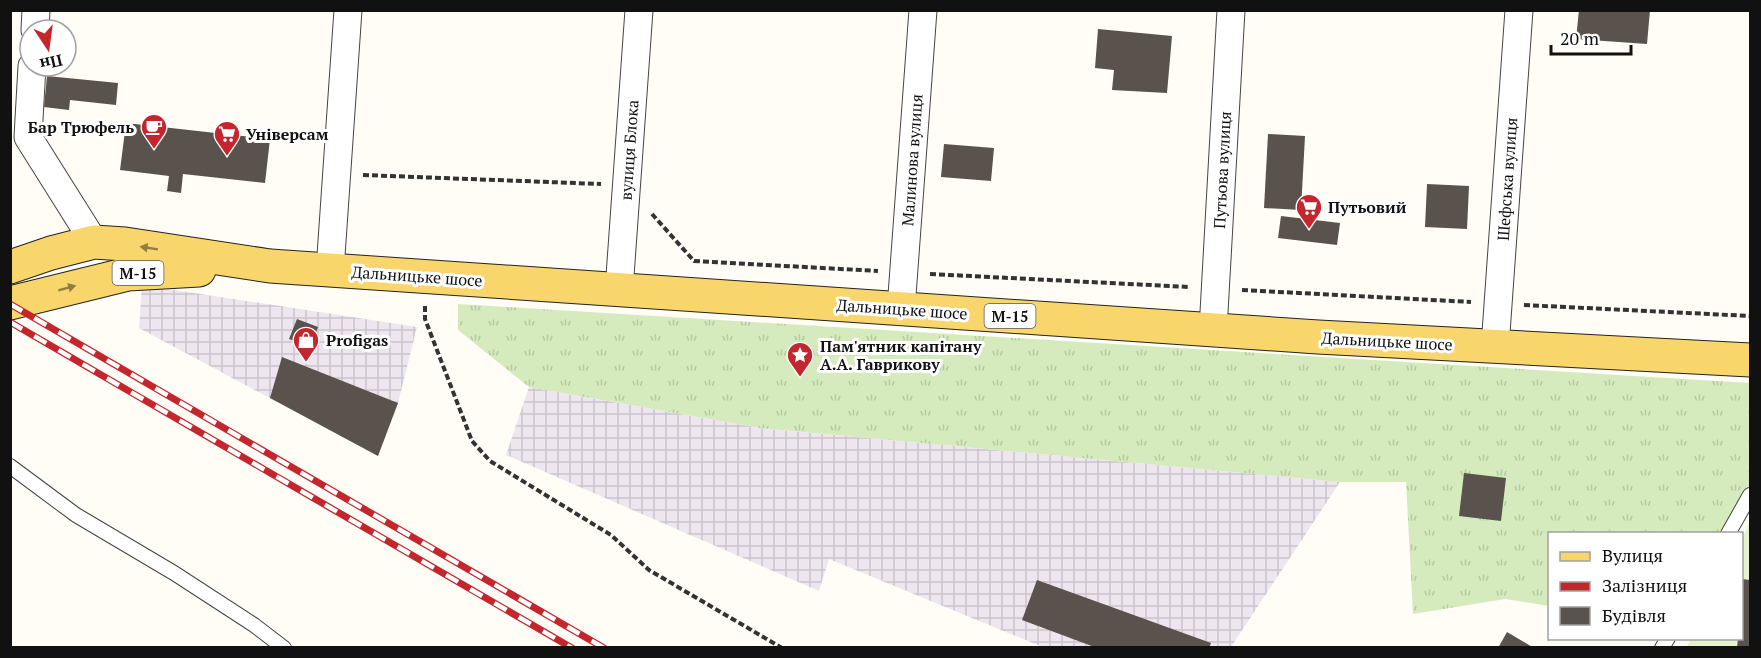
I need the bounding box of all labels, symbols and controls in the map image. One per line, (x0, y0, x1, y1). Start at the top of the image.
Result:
north arrow (18, 18, 78, 78)
scale bar (1551, 18, 1630, 56)
text: 20 m (1560, 26, 1600, 50)
text: Пн (37, 49, 65, 76)
street label: Малинова вулиця (896, 93, 928, 227)
street label: вулиця Блока (615, 99, 643, 201)
street label: Путьова вулиця (1208, 111, 1236, 229)
cafe icon: Бар Трюфель (139, 112, 169, 150)
place label: Бар Трюфель (28, 116, 134, 138)
street label: Шефська вулиця (1492, 117, 1522, 241)
supermarket icon: Універсам (212, 119, 242, 157)
place label: Універсам (246, 123, 329, 145)
supermarket icon: Путьовий (1294, 192, 1324, 230)
place label: Путьовий (1328, 196, 1407, 218)
one-way arrow (140, 243, 159, 252)
street label: Дальницьке шосе (351, 260, 483, 292)
road number: М-15 (112, 261, 164, 285)
one-way arrow (58, 283, 76, 293)
street label: Дальницьке шосе (836, 293, 968, 325)
road number: М-15 (984, 304, 1036, 328)
shop icon: Profigas (291, 325, 321, 363)
street label: Дальницьке шосе (1321, 327, 1453, 355)
place label: Profigas (326, 329, 388, 351)
place label: Пам'ятник капітану А.А. Гаврикову (820, 335, 982, 375)
place icon: Пам'ятник капітану А.А. Гаврикову (785, 340, 815, 378)
legend (1548, 532, 1743, 640)
text: Вулиця (1602, 543, 1663, 567)
text: Залізниця (1602, 573, 1687, 597)
text: Будівля (1602, 603, 1666, 627)

